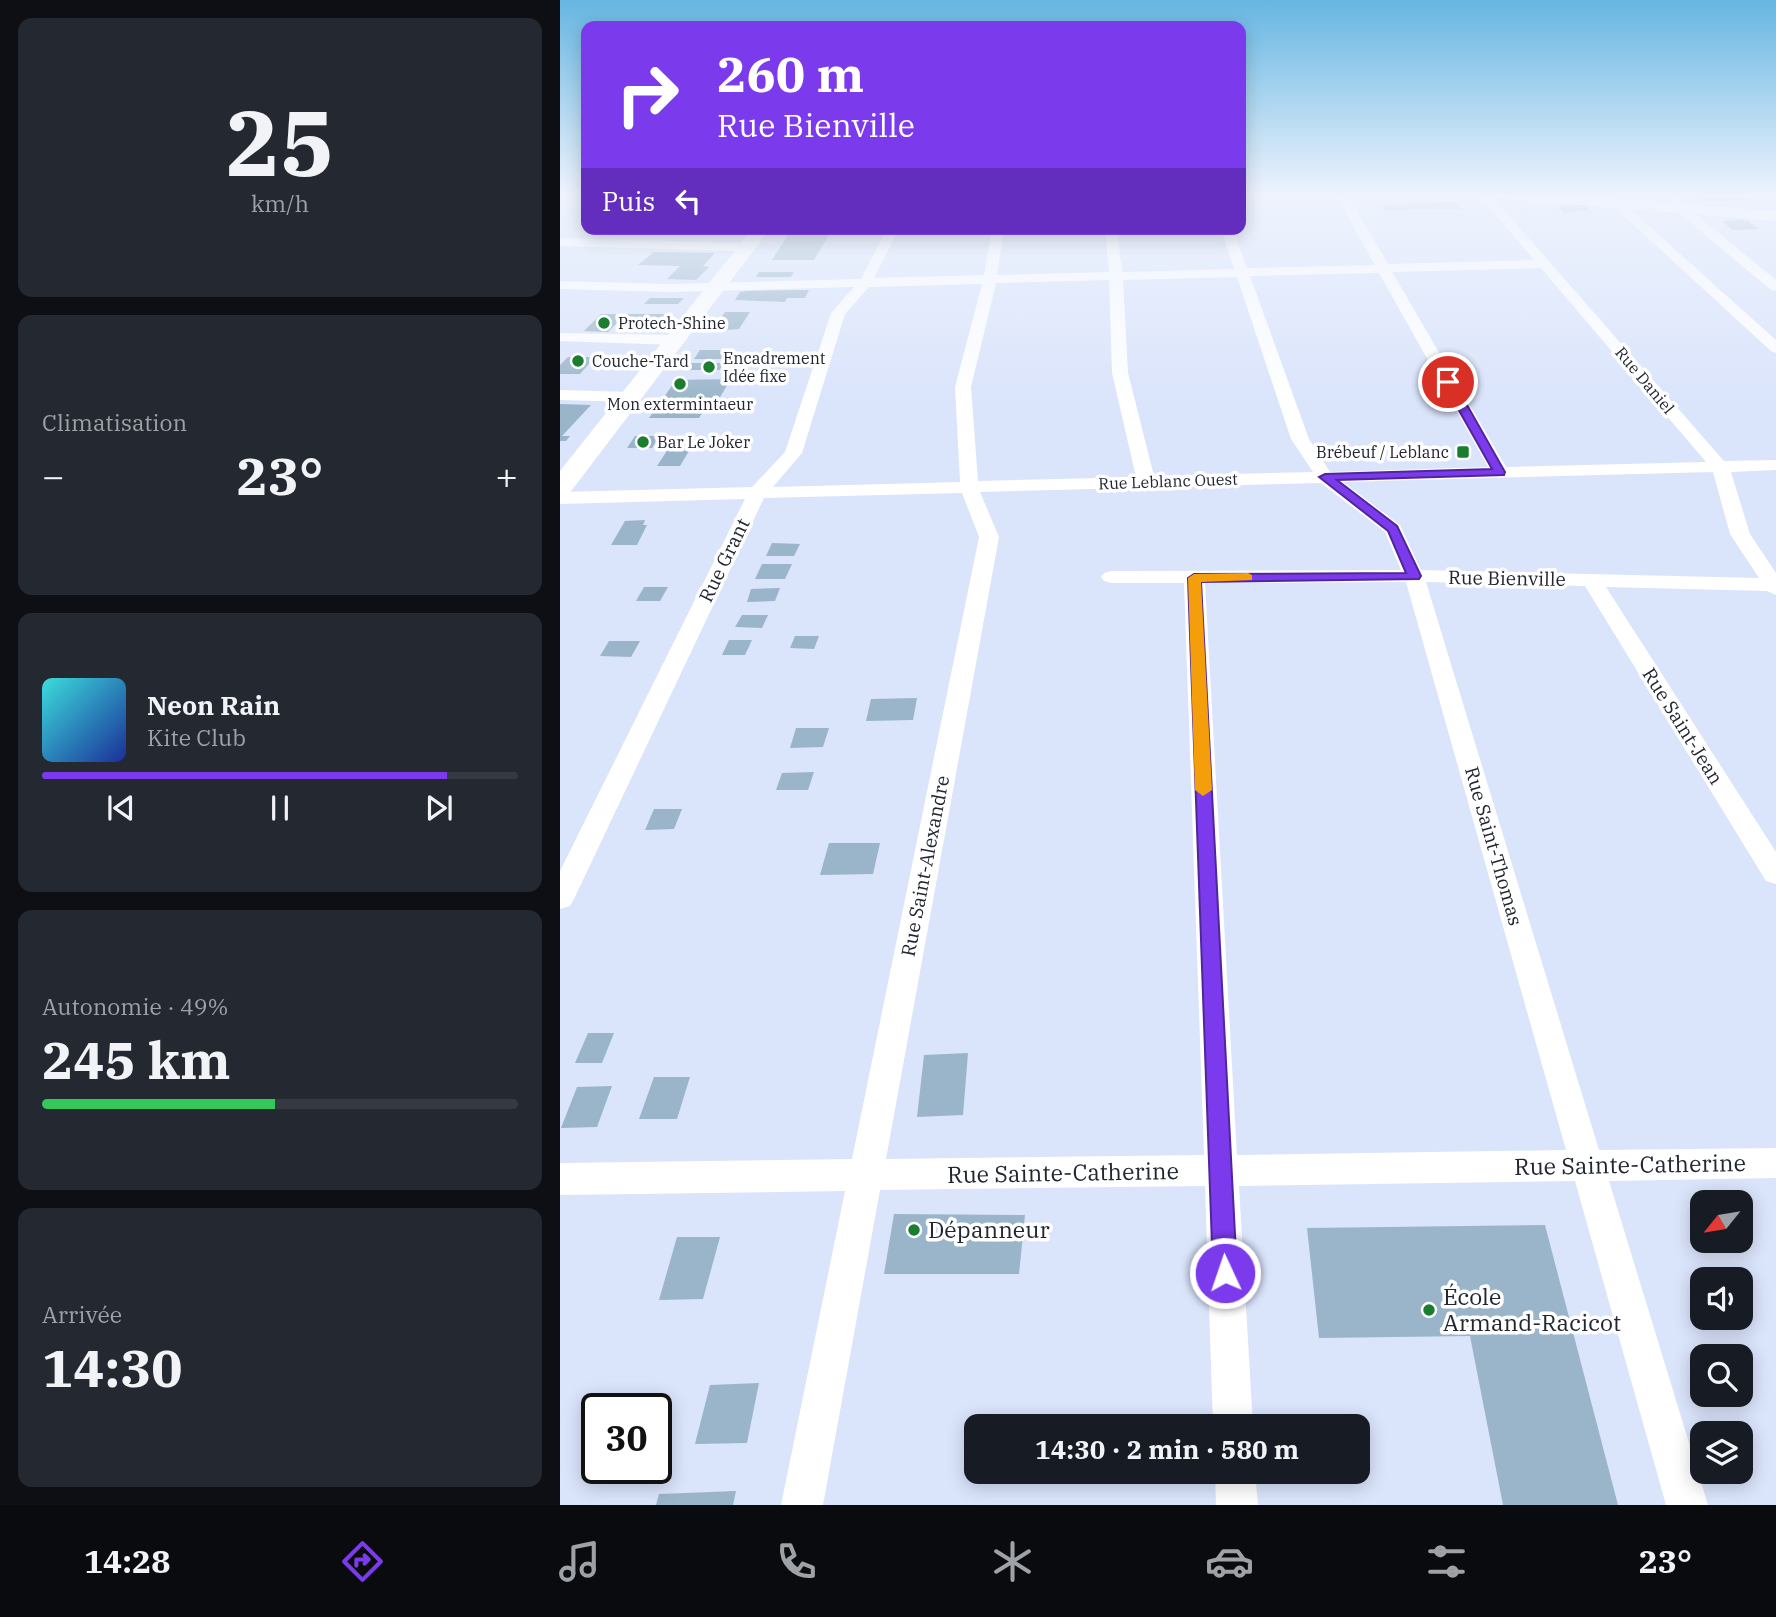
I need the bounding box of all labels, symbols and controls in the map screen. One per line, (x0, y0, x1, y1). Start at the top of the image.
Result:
text: 260 m (717, 42, 864, 105)
icon: right (602, 49, 693, 140)
text: 25 (225, 83, 335, 201)
text: Rue Bienville (717, 104, 915, 146)
icon: left (669, 182, 707, 220)
text: Puis (602, 184, 655, 218)
text: km/h (251, 188, 309, 218)
place label: Protech-Shine (618, 313, 726, 333)
marker: Protech-Shine (596, 315, 612, 331)
street label: Rue Daniel (1611, 342, 1679, 418)
place label: Encadrement Idée fixe (723, 348, 826, 386)
place label: Couche-Tard (592, 351, 689, 371)
pin (1418, 352, 1478, 412)
marker: Couche-Tard (570, 353, 586, 369)
marker: Encadrement Idée fixe (701, 359, 717, 375)
icon: arrive (1429, 363, 1467, 401)
marker: Mon extermintaeur (672, 376, 688, 392)
place label: Mon extermintaeur (607, 394, 753, 414)
text: Climatisation (42, 407, 187, 437)
place label: Bar Le Joker (657, 432, 750, 452)
marker: Bar Le Joker (635, 434, 651, 450)
text: 23° (237, 442, 323, 509)
place label: Brébeuf / Leblanc (1316, 442, 1449, 462)
marker: Brébeuf / Leblanc (1455, 444, 1471, 460)
text: − (42, 451, 65, 500)
text: + (495, 451, 518, 500)
street label: Rue Leblanc Ouest (1098, 469, 1238, 493)
street label: Rue Grant (693, 514, 755, 606)
street label: Rue Bienville (1448, 565, 1566, 591)
street label: Rue Saint-Jean (1638, 663, 1728, 789)
text: Neon Rain (147, 688, 280, 722)
text: Kite Club (147, 722, 246, 752)
street label: Rue Saint-Thomas (1460, 764, 1528, 928)
street label: Rue Saint-Alexandre (896, 773, 954, 959)
icon: previous (102, 789, 140, 827)
icon: pause (261, 789, 299, 827)
icon: next (420, 789, 458, 827)
text: Autonomie · 49% (42, 991, 229, 1021)
text: 245 km (42, 1026, 231, 1093)
street label: Rue Sainte-Catherine (1514, 1147, 1746, 1181)
street label: Rue Sainte-Catherine (947, 1155, 1179, 1189)
north arrow (1690, 1190, 1754, 1253)
map controls (1690, 1190, 1753, 1484)
place label: Dépanneur (928, 1214, 1050, 1244)
marker: Dépanneur (906, 1222, 922, 1238)
position arrow (1188, 1236, 1262, 1310)
button: sound (1690, 1267, 1753, 1330)
place label: École Armand-Racicot (1443, 1281, 1621, 1337)
text: Arrivée (42, 1299, 122, 1329)
marker: École Armand-Racicot (1421, 1302, 1437, 1318)
text: 14:30 (42, 1334, 183, 1401)
button: search (1690, 1344, 1753, 1407)
speed limit sign: 30 (581, 1393, 672, 1484)
button: layers (1690, 1421, 1753, 1484)
text: 14:30 · 2 min · 580 m (1035, 1432, 1299, 1466)
icon: directions (338, 1537, 387, 1586)
icon: music (555, 1537, 604, 1586)
icon: phone (772, 1537, 821, 1586)
icon: climate (988, 1537, 1037, 1586)
icon: car (1205, 1537, 1254, 1586)
icon: filters (1422, 1537, 1471, 1586)
text: 14:28 (84, 1540, 170, 1582)
text: 23° (1639, 1540, 1692, 1582)

